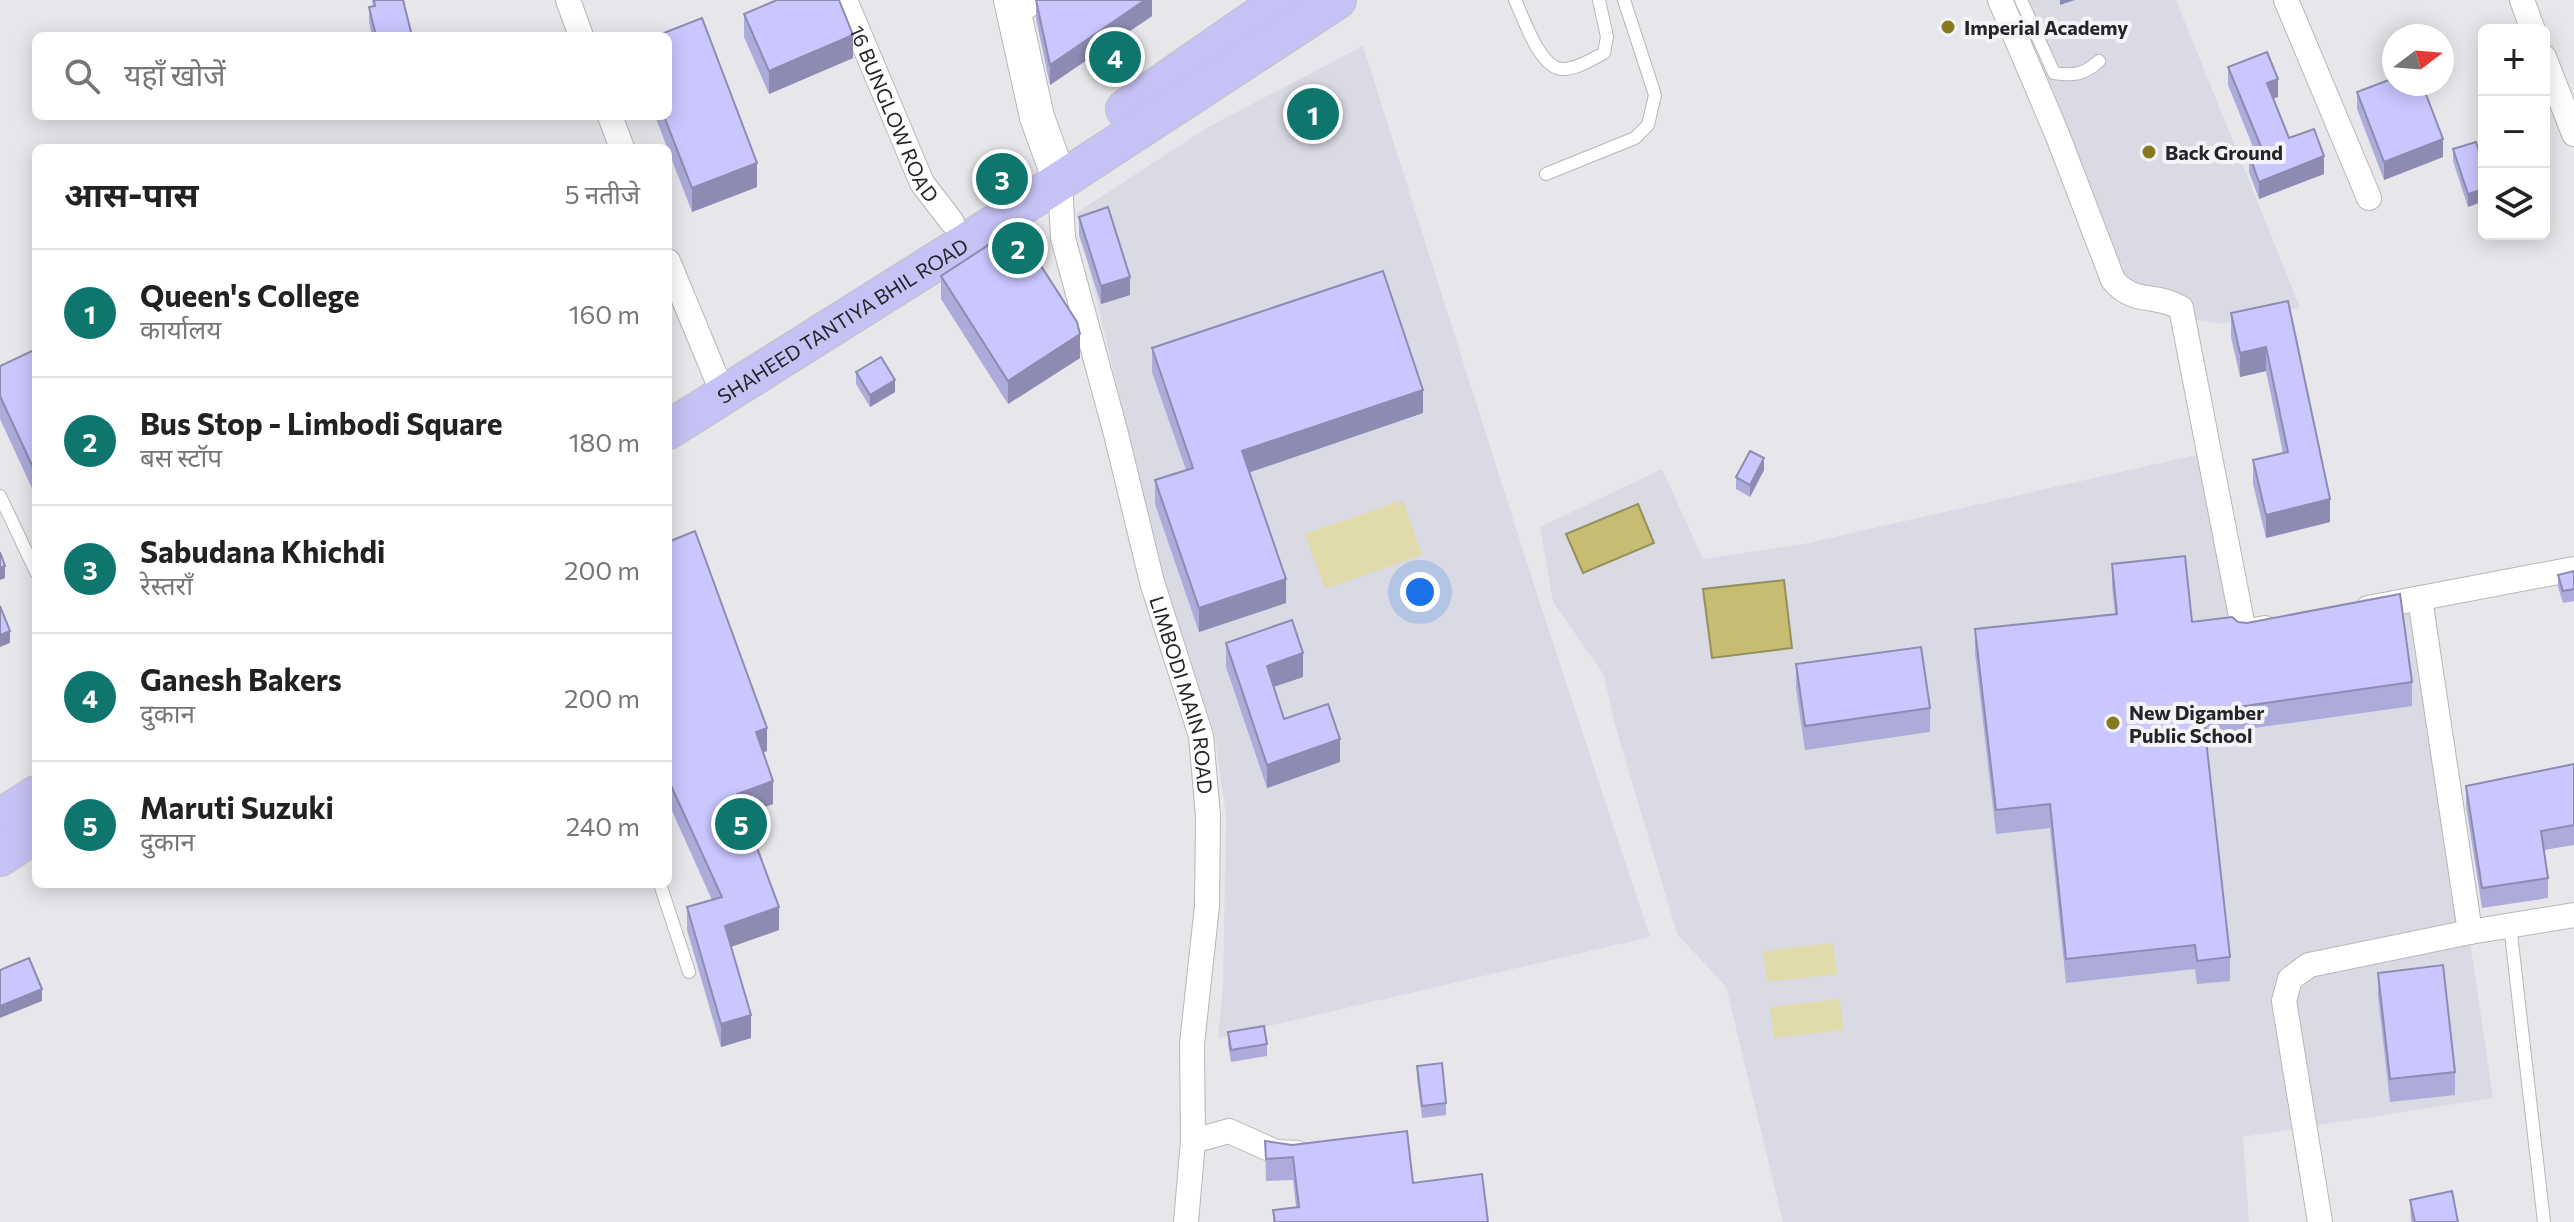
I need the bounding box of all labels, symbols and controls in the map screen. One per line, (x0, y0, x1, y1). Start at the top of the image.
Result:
place label: Imperial Academy (1964, 15, 2128, 39)
marker: Imperial Academy (1939, 18, 1957, 36)
street label: 16 BUNGLOW ROAD (845, 22, 944, 207)
north arrow (2382, 24, 2454, 96)
map controls (2478, 24, 2550, 240)
button: + (2478, 24, 2550, 96)
pin: 4 (1089, 27, 1141, 87)
search box (32, 32, 672, 120)
icon: search (60, 54, 104, 98)
text: यहाँ खोजें (124, 55, 225, 92)
pin: 1 (1287, 84, 1339, 144)
button: − (2478, 96, 2550, 168)
place label: Back Ground (2165, 140, 2283, 164)
marker: Back Ground (2140, 143, 2158, 161)
pin: 3 (976, 149, 1028, 209)
button: layers (2478, 168, 2550, 240)
text: आस-पास (64, 172, 199, 214)
text: 5 नतीजे (565, 178, 640, 209)
pin: 2 (992, 218, 1044, 278)
street label: SHAHEED TANTIYA BHIL ROAD (713, 233, 972, 408)
text: Queen's College (140, 276, 360, 313)
text: 1 (84, 298, 96, 329)
text: 160 m (568, 298, 640, 329)
text: कार्यालय (140, 313, 221, 344)
text: Bus Stop - Limbodi Square (140, 404, 503, 441)
text: 2 (83, 426, 97, 457)
text: 180 m (568, 426, 640, 457)
text: बस स्टॉप (140, 441, 222, 472)
text: Sabudana Khichdi (140, 532, 385, 569)
text: 3 (82, 554, 98, 585)
text: 200 m (564, 554, 640, 585)
text: रेस्तराँ (140, 569, 193, 600)
your location (1400, 572, 1440, 612)
street label: LIMBODI MAIN ROAD (1145, 593, 1218, 795)
text: Ganesh Bakers (140, 660, 342, 697)
text: 4 (82, 682, 98, 713)
text: 200 m (564, 682, 640, 713)
text: दुकान (140, 697, 195, 728)
place label: New Digamber Public School (2129, 700, 2264, 747)
marker: New Digamber Public School (2104, 714, 2122, 732)
text: Maruti Suzuki (140, 788, 334, 825)
pin: 5 (715, 794, 767, 854)
text: 5 (82, 810, 98, 841)
text: 240 m (566, 810, 640, 841)
text: दुकान (140, 825, 195, 856)

